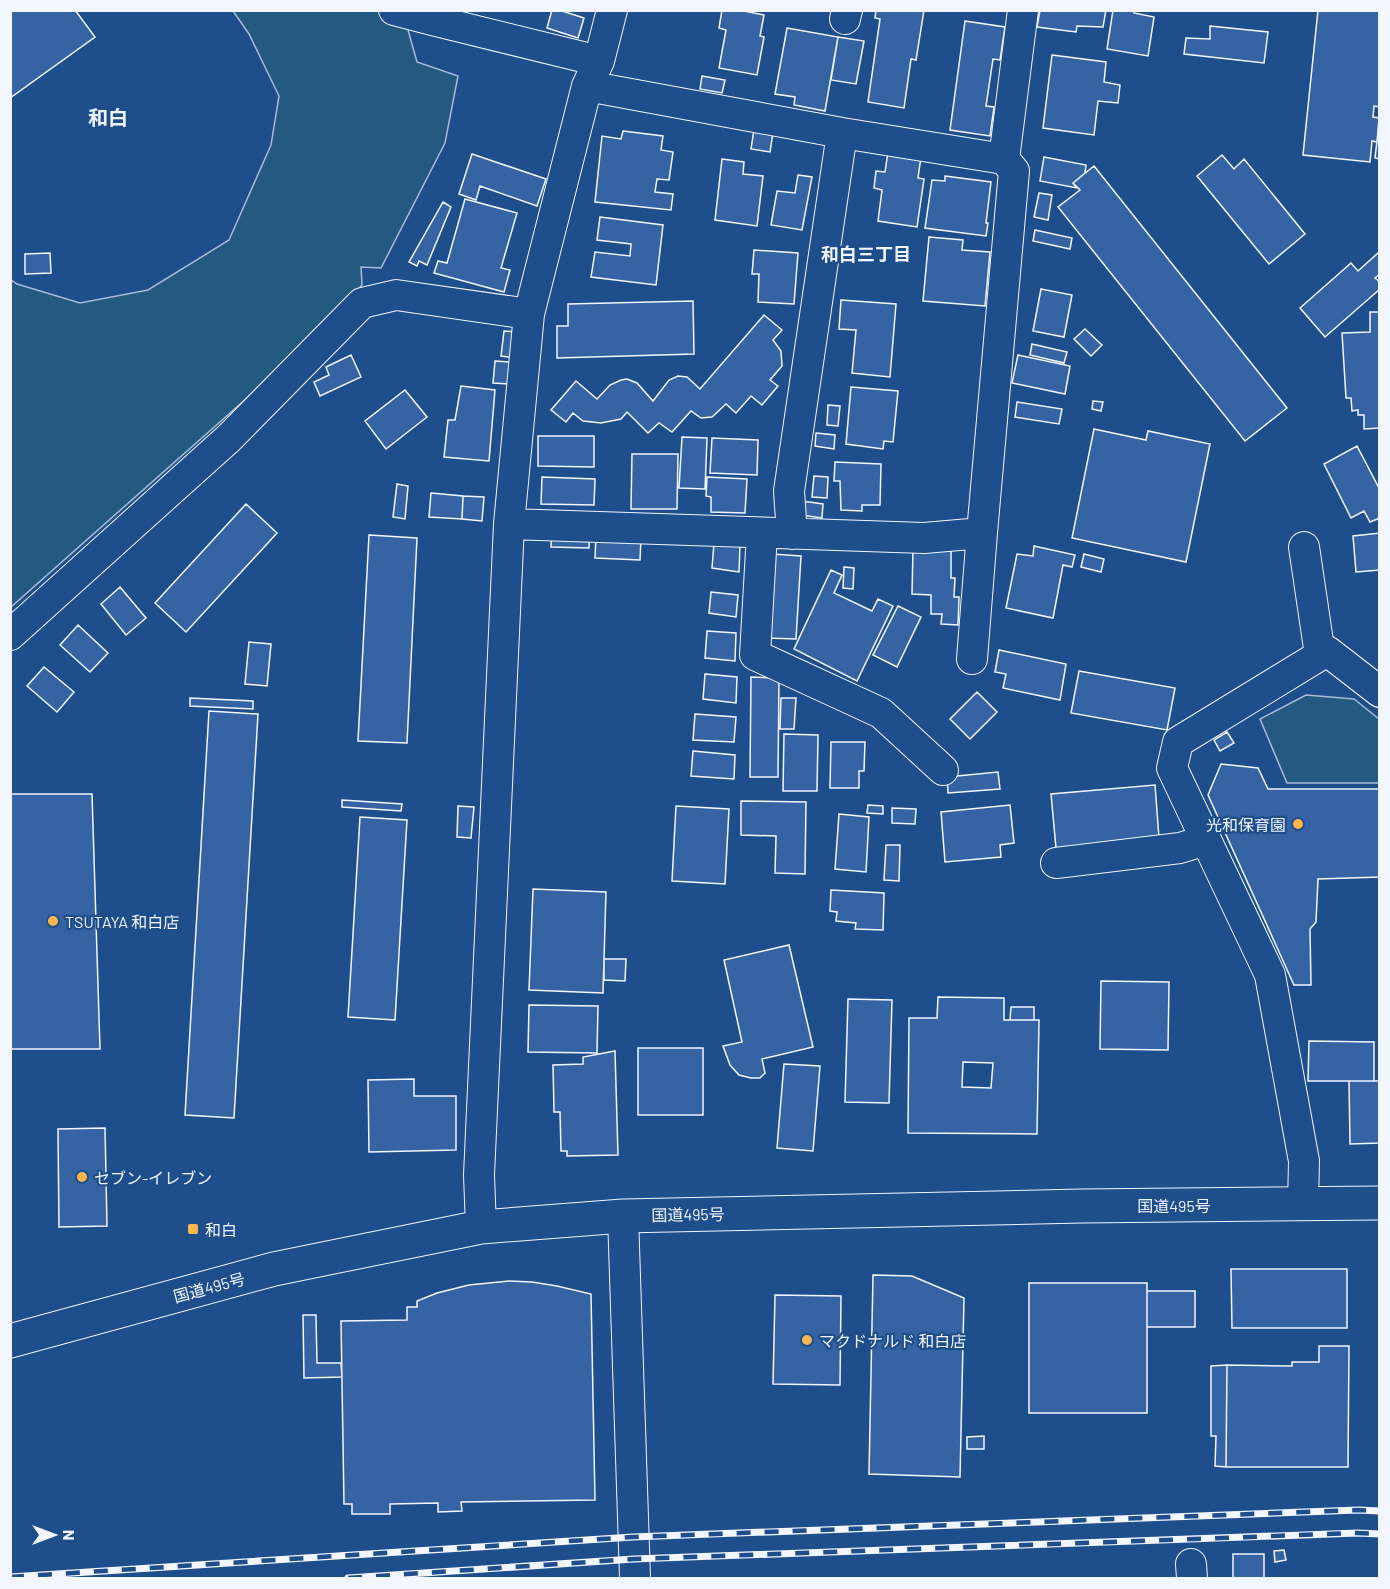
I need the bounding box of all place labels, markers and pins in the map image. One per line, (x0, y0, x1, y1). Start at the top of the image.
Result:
place label: 光和保育園 (1206, 815, 1286, 834)
marker: 光和保育園 (1291, 817, 1305, 831)
place label: TSUTAYA 和白店 (65, 912, 179, 931)
marker: TSUTAYA 和白店 (46, 914, 60, 928)
place label: セブン-イレブン (94, 1168, 212, 1187)
marker: セブン-イレブン (75, 1170, 89, 1184)
place label: 和白 (205, 1220, 237, 1239)
marker: 和白 (186, 1222, 200, 1236)
place label: マクドナルド 和白店 (819, 1331, 966, 1350)
marker: マクドナルド 和白店 (800, 1333, 814, 1347)

